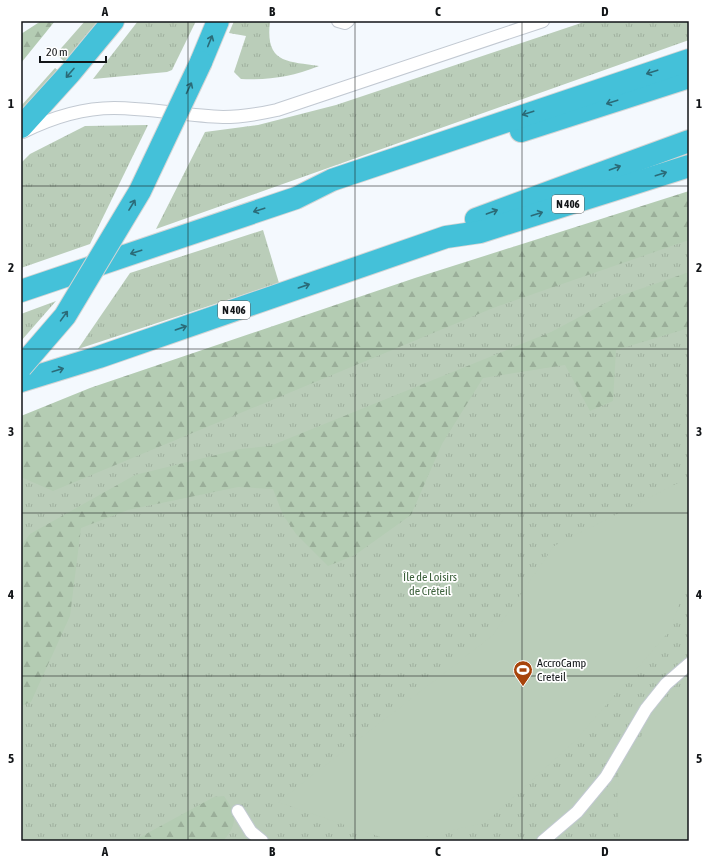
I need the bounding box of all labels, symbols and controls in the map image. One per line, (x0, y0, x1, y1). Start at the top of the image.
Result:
text: A (101, 4, 109, 19)
text: B (269, 4, 276, 19)
text: C (435, 4, 441, 19)
text: D (601, 4, 609, 19)
one-way arrow (206, 36, 214, 48)
scale bar (40, 38, 106, 64)
text: 20 m (46, 45, 68, 59)
one-way arrow (66, 67, 75, 77)
one-way arrow (646, 69, 658, 77)
one-way arrow (186, 82, 193, 94)
text: 1 (8, 96, 14, 111)
text: 1 (696, 96, 702, 111)
one-way arrow (606, 99, 619, 106)
one-way arrow (522, 110, 535, 117)
one-way arrow (608, 164, 620, 172)
one-way arrow (655, 170, 667, 178)
road number: N 406 (552, 195, 584, 213)
one-way arrow (128, 200, 136, 211)
one-way arrow (253, 207, 265, 215)
one-way arrow (486, 208, 498, 216)
one-way arrow (531, 210, 544, 217)
one-way arrow (130, 248, 142, 256)
text: 2 (8, 260, 14, 275)
text: 2 (696, 260, 702, 275)
one-way arrow (298, 281, 310, 289)
road number: N 406 (218, 301, 250, 319)
one-way arrow (60, 310, 68, 321)
one-way arrow (175, 324, 187, 332)
one-way arrow (52, 366, 65, 373)
text: 3 (8, 424, 14, 439)
text: 3 (696, 424, 702, 439)
park label: Île de Loisirs de Créteil (403, 570, 457, 598)
text: 4 (7, 587, 14, 602)
text: 4 (695, 587, 702, 602)
place label: AccroCamp Creteil (537, 656, 587, 684)
sports icon: AccroCamp Creteil (512, 659, 534, 687)
text: 5 (8, 751, 14, 766)
text: 5 (696, 751, 702, 766)
text: A (101, 844, 109, 859)
text: B (269, 844, 276, 859)
text: C (435, 844, 441, 859)
text: D (601, 844, 609, 859)

